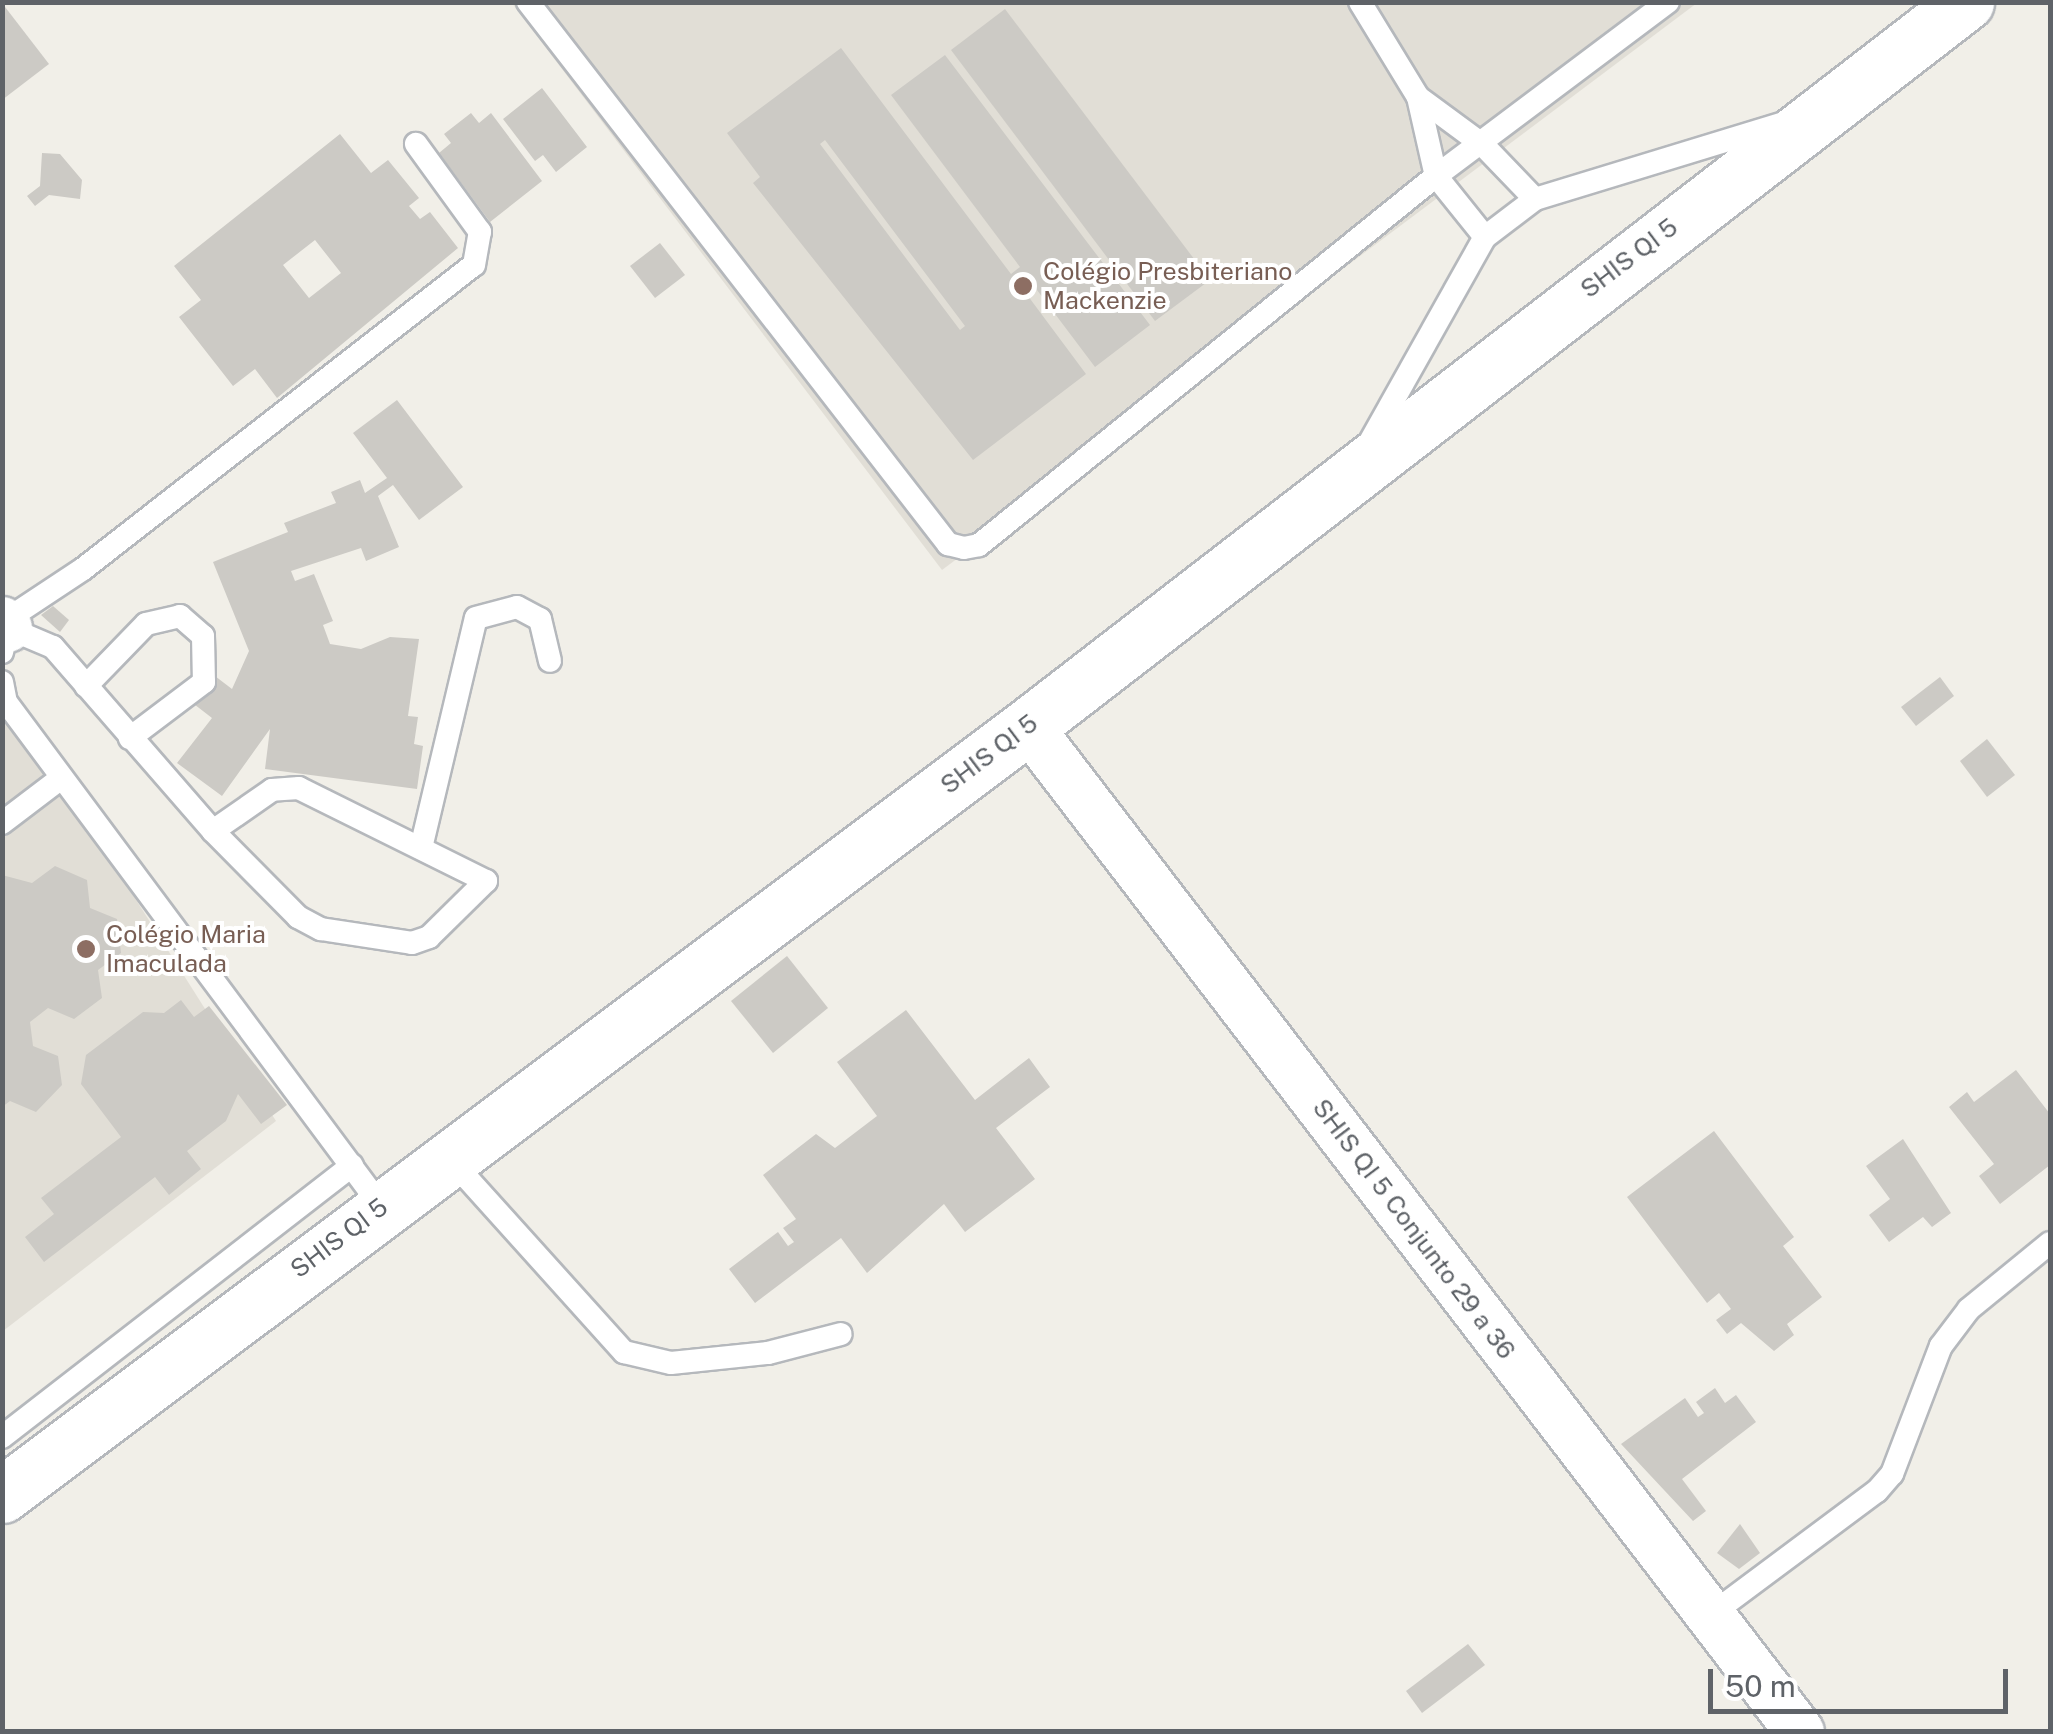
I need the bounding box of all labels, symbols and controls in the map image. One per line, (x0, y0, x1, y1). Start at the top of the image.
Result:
street label: SHIS QI 5 (1575, 212, 1683, 304)
place label: Colégio Presbiteriano Mackenzie (1043, 257, 1293, 316)
marker: Colégio Presbiteriano Mackenzie (1012, 275, 1034, 297)
street label: SHIS QI 5 (935, 708, 1043, 800)
place label: Colégio Maria Imaculada (106, 920, 266, 979)
marker: Colégio Maria Imaculada (75, 938, 97, 960)
street label: SHIS QI 5 Conjunto 29 a 36 (1306, 1093, 1522, 1365)
street label: SHIS QI 5 (285, 1192, 393, 1284)
scale bar (1713, 1649, 2013, 1711)
text: 50 m (1725, 1668, 1796, 1704)

